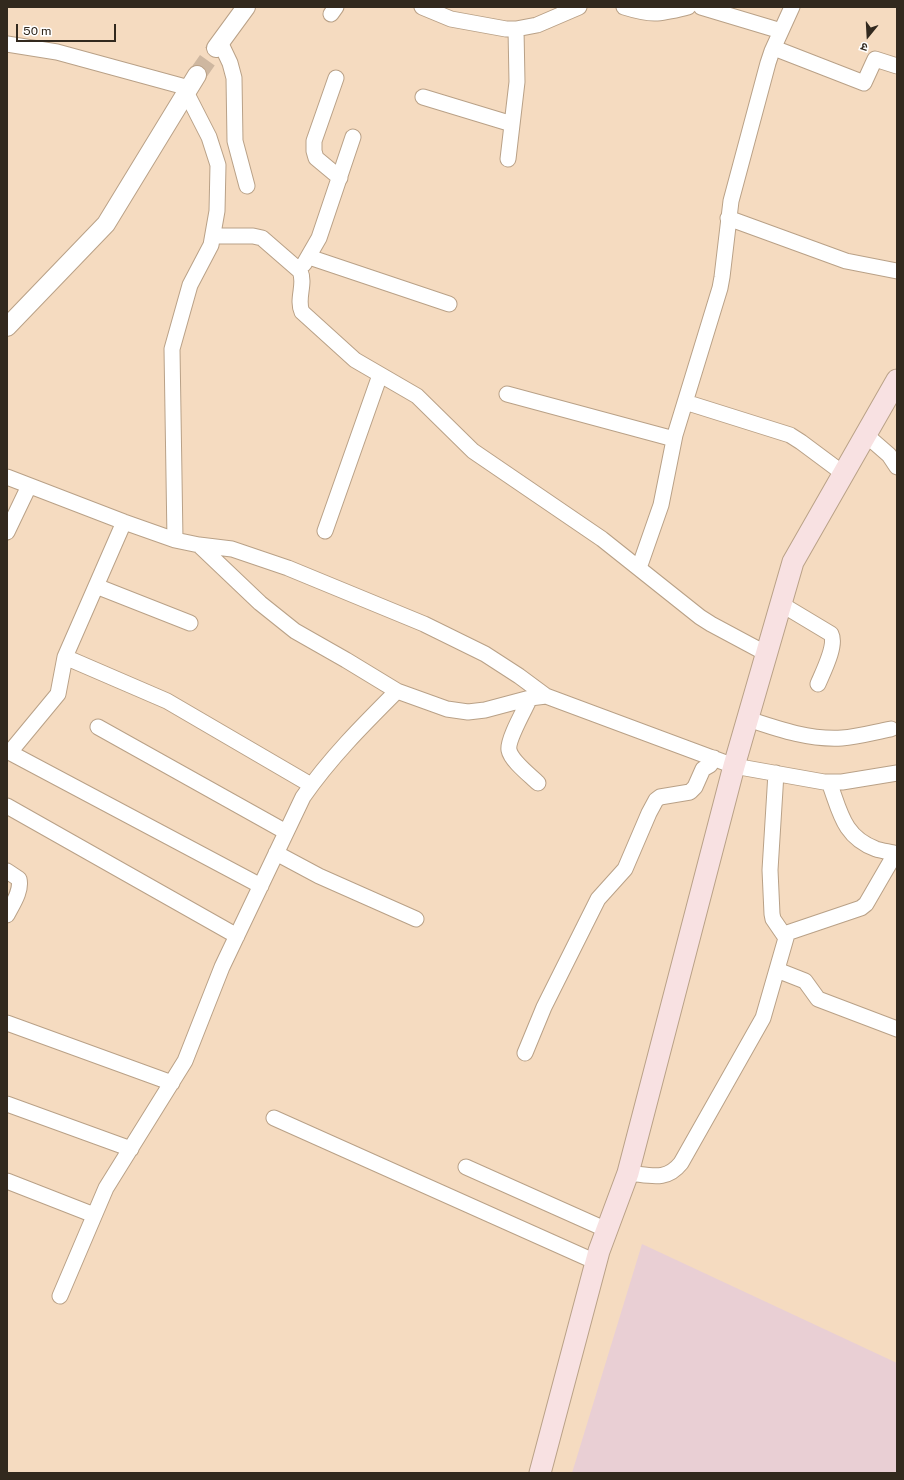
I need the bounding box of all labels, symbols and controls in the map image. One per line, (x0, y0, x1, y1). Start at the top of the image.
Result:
scale bar (18, 16, 118, 42)
north arrow (848, 16, 888, 56)
text: 50 m (23, 24, 51, 38)
text: उ (859, 41, 869, 54)

